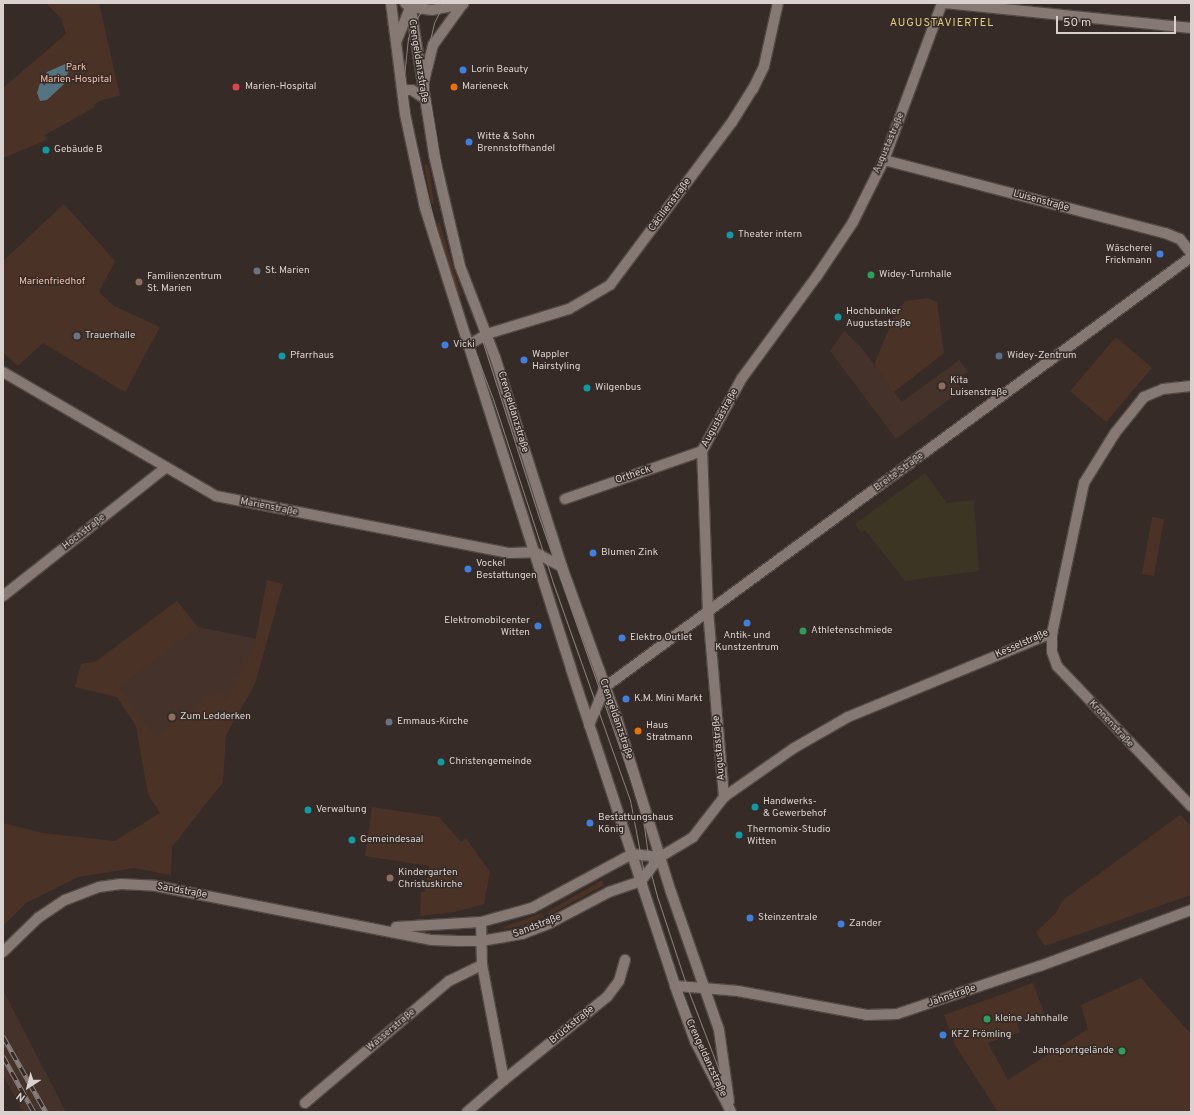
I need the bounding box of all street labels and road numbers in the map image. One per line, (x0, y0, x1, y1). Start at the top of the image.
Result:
street label: Crengeldanzstraße (405, 18, 431, 104)
street label: Augustastraße (871, 111, 907, 175)
street label: Cäcilienstraße (646, 176, 694, 234)
street label: Luisenstraße (1012, 188, 1070, 214)
street label: Crengeldanzstraße (495, 370, 531, 454)
street label: Augustastraße (699, 387, 741, 449)
street label: Breite Straße (872, 450, 926, 494)
street label: Ortheck (614, 463, 652, 487)
street label: Marienstraße (239, 496, 299, 518)
street label: Hochstraße (60, 512, 108, 552)
street label: Kesselstraße (994, 627, 1050, 661)
street label: Crengeldanzstraße (597, 677, 635, 761)
street label: Kronenstraße (1086, 698, 1136, 750)
street label: Augustastraße (710, 715, 728, 781)
street label: Sandstraße (156, 881, 208, 901)
street label: Sandstraße (511, 911, 563, 941)
street label: Jahnstraße (926, 982, 978, 1010)
street label: Brückstraße (547, 1003, 597, 1047)
street label: Wasserstraße (364, 1006, 418, 1054)
street label: Crengeldanzstraße (683, 1017, 729, 1099)

